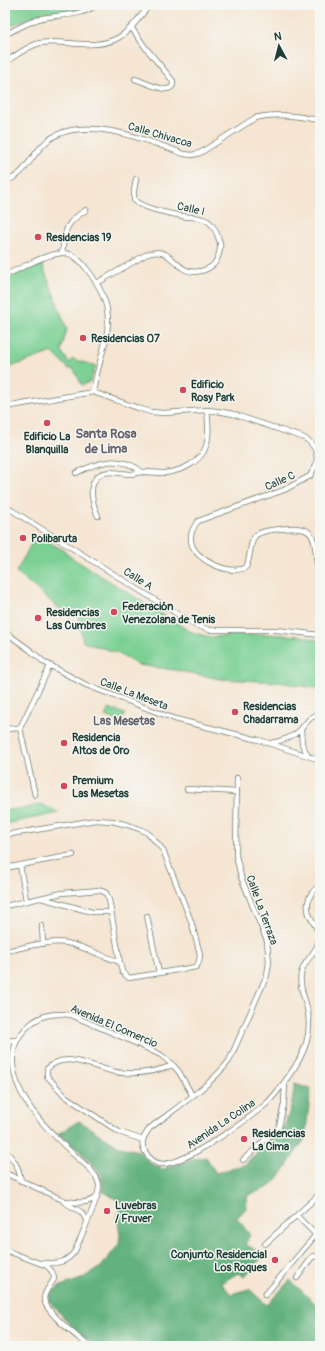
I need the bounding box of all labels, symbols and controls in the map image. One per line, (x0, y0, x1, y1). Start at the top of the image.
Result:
north arrow (259, 26, 299, 66)
text: N (273, 30, 283, 43)
street label: Calle Chivacoa (127, 120, 193, 150)
street label: Calle I (176, 200, 206, 218)
place label: Residencias 19 (46, 231, 112, 244)
marker: Residencias 19 (33, 232, 43, 242)
place label: Residencias 07 (91, 332, 160, 345)
marker: Residencias 07 (78, 333, 88, 343)
place label: Edificio Rosy Park (191, 378, 235, 404)
marker: Edificio Rosy Park (178, 385, 188, 395)
marker: Edificio La Blanquilla (42, 418, 52, 428)
district label: Santa Rosa de Lima (76, 426, 136, 457)
place label: Edificio La Blanquilla (24, 430, 70, 456)
street label: Calle C (263, 469, 297, 493)
place label: Polibaruta (31, 532, 77, 545)
marker: Polibaruta (18, 533, 28, 543)
street label: Calle A (121, 565, 155, 593)
place label: Federación Venezolana de Tenis (122, 600, 215, 626)
place label: Residencias Las Cumbres (46, 606, 106, 632)
marker: Federación Venezolana de Tenis (109, 607, 119, 617)
marker: Residencias Las Cumbres (33, 613, 43, 623)
street label: Calle La Meseta (98, 675, 170, 713)
place label: Residencias Chadarrama (243, 700, 298, 726)
marker: Residencias Chadarrama (230, 707, 240, 717)
district label: Las Mesetas (93, 714, 156, 729)
place label: Residencia Altos de Oro (72, 731, 129, 757)
marker: Residencia Altos de Oro (59, 738, 69, 748)
place label: Premium Las Mesetas (72, 774, 129, 800)
marker: Premium Las Mesetas (59, 781, 69, 791)
street label: Calle La Terraza (243, 873, 281, 947)
street label: Avenida El Comercio (68, 1002, 160, 1050)
street label: Avenida La Colina (184, 1096, 258, 1152)
place label: Residencias La Cima (252, 1127, 305, 1153)
marker: Residencias La Cima (239, 1134, 249, 1144)
place label: Luvebras / Fruver (115, 1199, 157, 1225)
marker: Luvebras / Fruver (102, 1206, 112, 1216)
place label: Conjunto Residencial Los Roques (171, 1248, 267, 1274)
marker: Conjunto Residencial Los Roques (270, 1255, 280, 1265)

